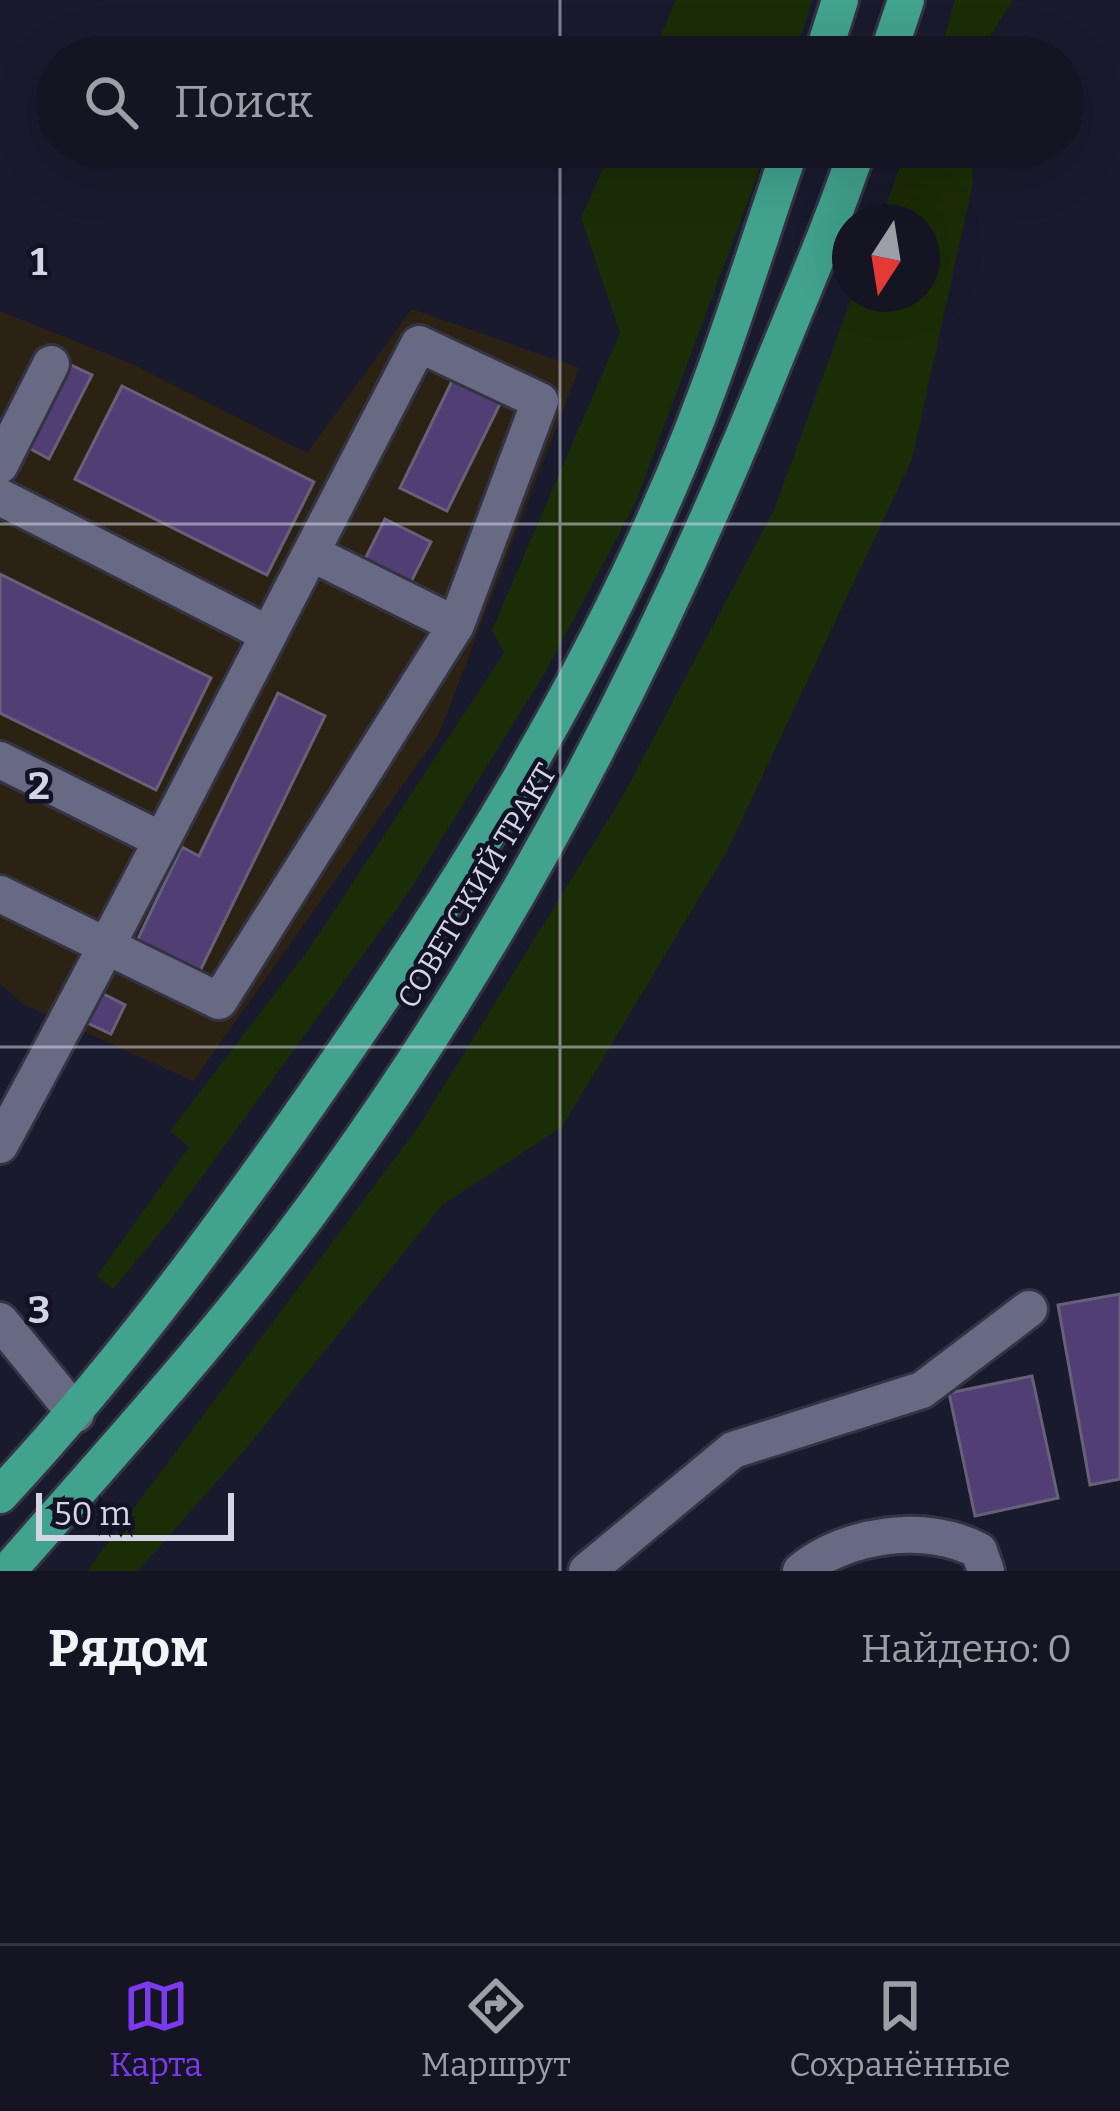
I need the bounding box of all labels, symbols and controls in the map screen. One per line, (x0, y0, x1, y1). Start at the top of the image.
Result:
search box (36, 36, 1084, 168)
icon: search (78, 69, 144, 135)
text: Поиск (174, 75, 313, 129)
north arrow (832, 204, 940, 312)
text: 1 (31, 239, 48, 285)
street label: СОВЕТСКИЙ ТРАКТ (390, 757, 564, 1015)
text: 2 (28, 763, 50, 809)
text: 3 (28, 1287, 50, 1333)
scale bar (36, 1487, 234, 1540)
text: 50 m (54, 1494, 131, 1534)
text: Рядом (48, 1618, 208, 1680)
text: Найдено: 0 (861, 1626, 1072, 1672)
tab: Карта (109, 1973, 202, 2085)
tab: Маршрут (421, 1973, 571, 2085)
tab: Сохранённые (789, 1973, 1011, 2085)

